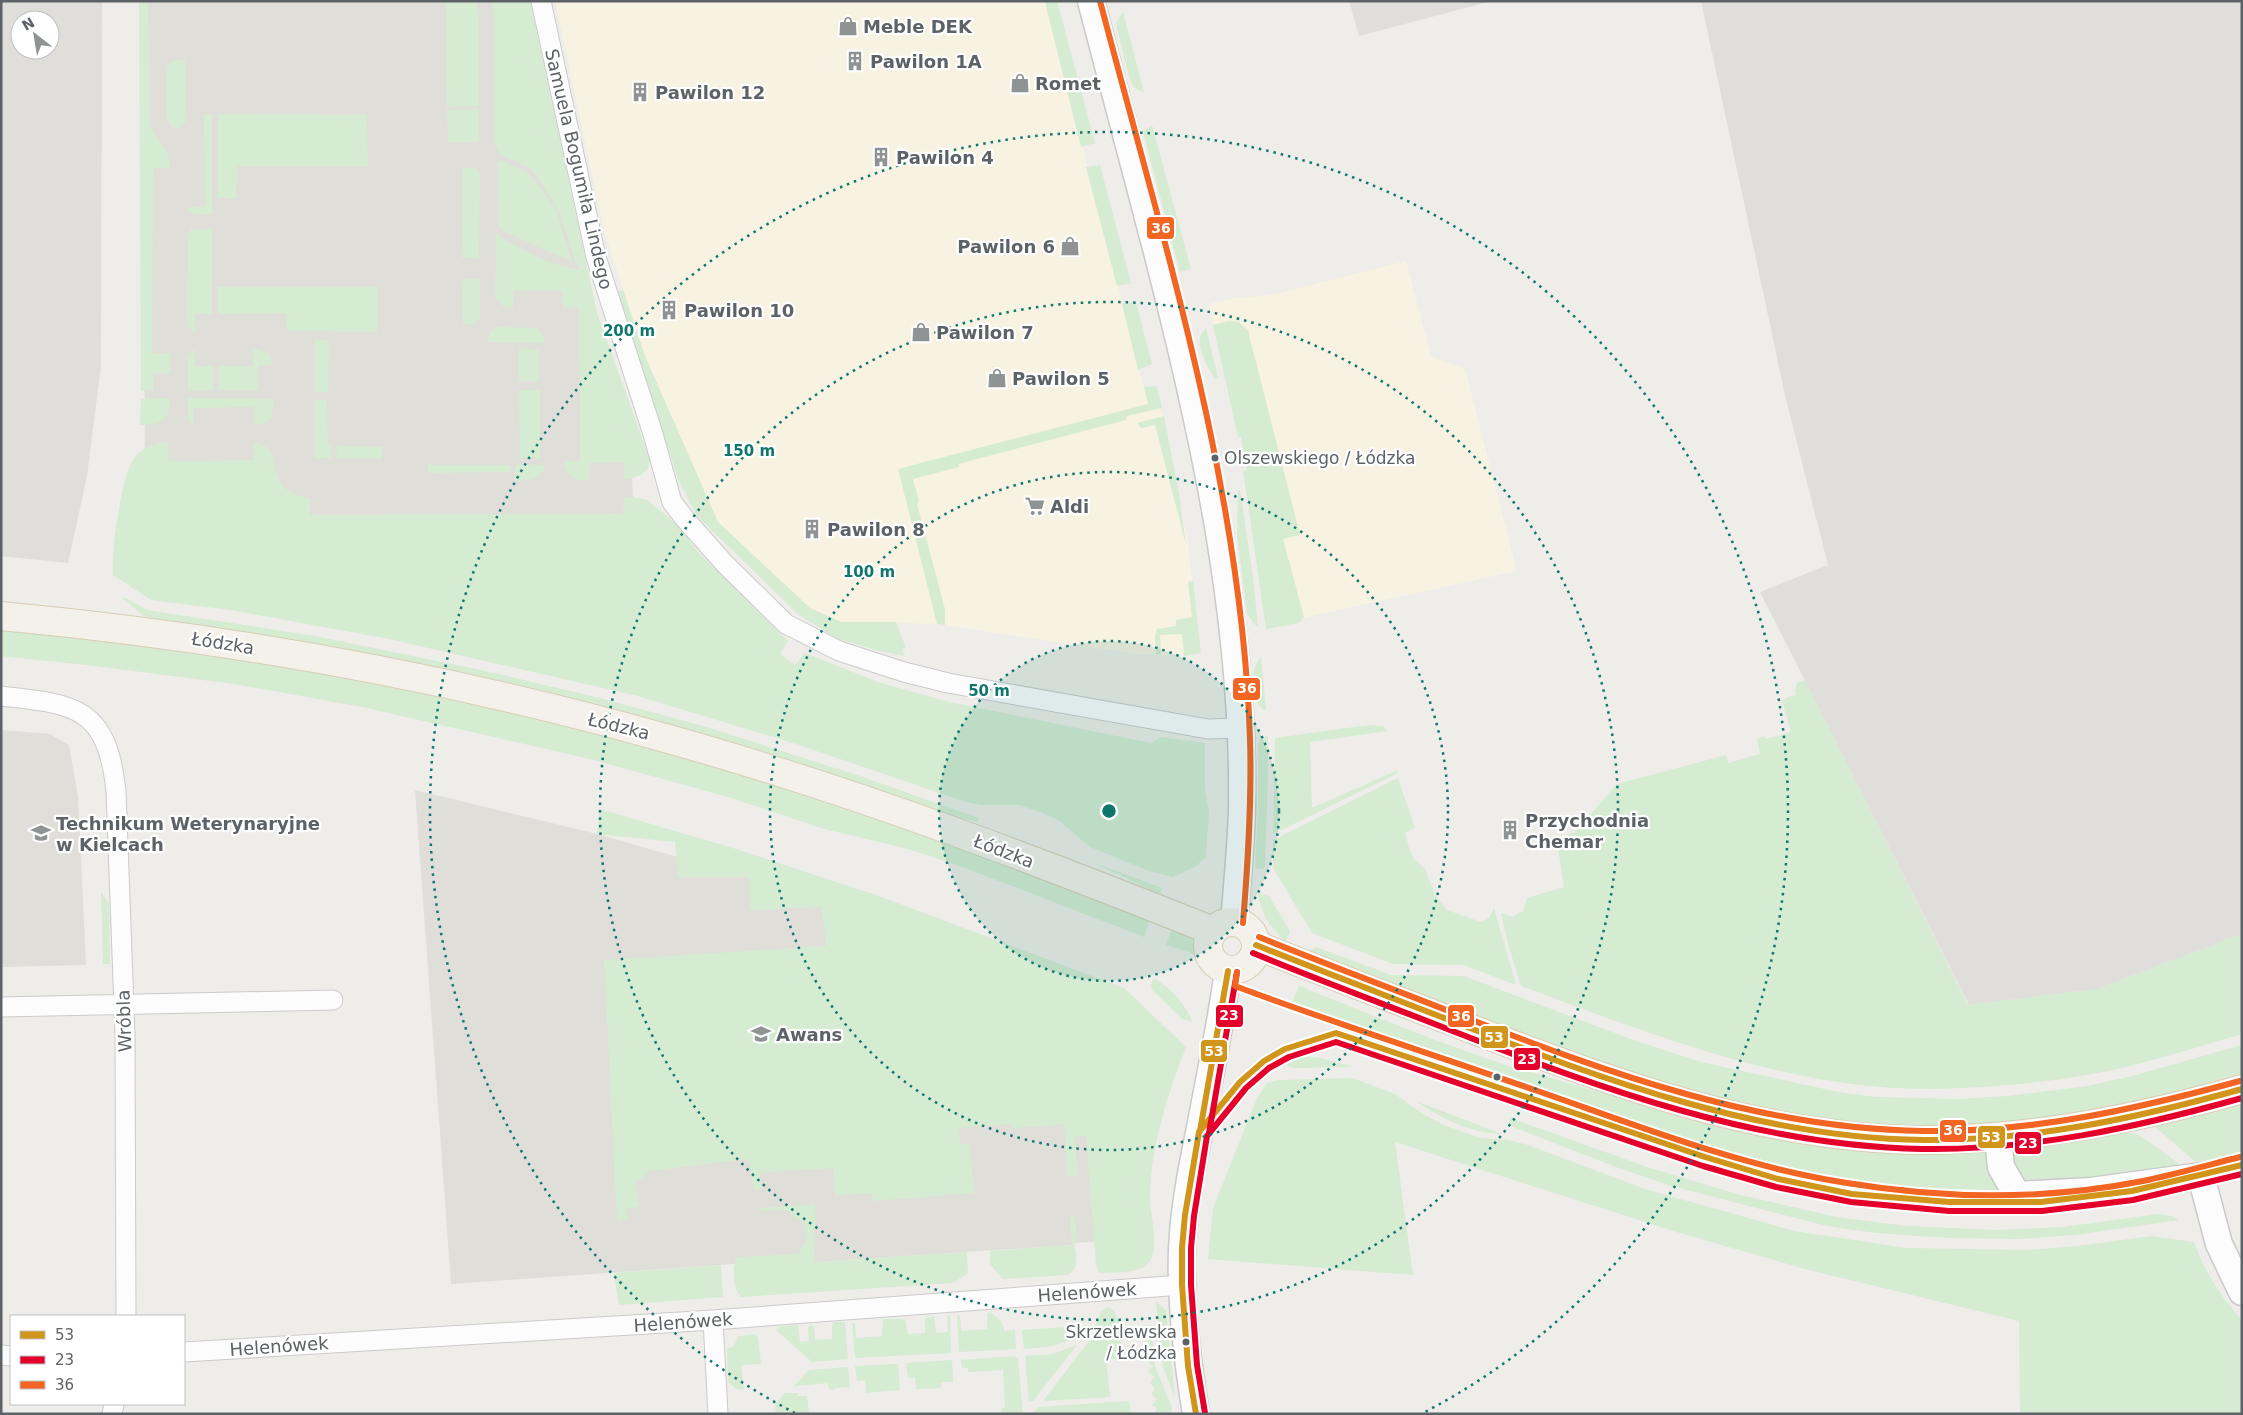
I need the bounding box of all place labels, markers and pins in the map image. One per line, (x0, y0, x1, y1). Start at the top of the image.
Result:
shop icon: Meble DEK (837, 15, 859, 37)
place label: Meble DEK (863, 16, 973, 37)
building icon: Pawilon 1A (844, 50, 866, 72)
place label: Pawilon 1A (870, 51, 982, 72)
shop icon: Romet (1009, 72, 1031, 94)
place label: Romet (1035, 73, 1101, 94)
building icon: Pawilon 12 (629, 81, 651, 103)
place label: Pawilon 12 (655, 82, 765, 103)
building icon: Pawilon 4 (870, 146, 892, 168)
place label: Pawilon 4 (896, 147, 994, 168)
shop icon: Pawilon 6 (1059, 235, 1081, 257)
place label: Pawilon 6 (957, 236, 1055, 257)
building icon: Pawilon 10 (658, 299, 680, 321)
place label: Pawilon 10 (684, 300, 794, 321)
shop icon: Pawilon 7 (910, 321, 932, 343)
place label: Pawilon 7 (936, 322, 1034, 343)
shop icon: Pawilon 5 (986, 367, 1008, 389)
place label: Pawilon 5 (1012, 368, 1110, 389)
place label: Olszewskiego / Łódzka (1224, 448, 1416, 468)
marker: Olszewskiego / Łódzka (1210, 453, 1220, 463)
supermarket icon: Aldi (1024, 495, 1046, 517)
place label: Aldi (1050, 496, 1089, 517)
building icon: Pawilon 8 (801, 518, 823, 540)
place label: Pawilon 8 (827, 519, 925, 540)
centre of rings (1100, 802, 1118, 820)
place label: Przychodnia Chemar (1525, 810, 1649, 852)
place label: Technikum Weterynaryjne w Kielcach (56, 813, 320, 855)
building icon: Przychodnia Chemar (1499, 819, 1521, 841)
school or university icon: Technikum Weterynaryjne w Kielcach (30, 822, 52, 844)
school or university icon: Awans (750, 1023, 772, 1045)
place label: Awans (776, 1024, 842, 1045)
unlabelled marker (1492, 1072, 1502, 1082)
place label: Skrzetlewska / Łódzka (1065, 1322, 1177, 1363)
marker: Skrzetlewska / Łódzka (1181, 1337, 1191, 1347)

